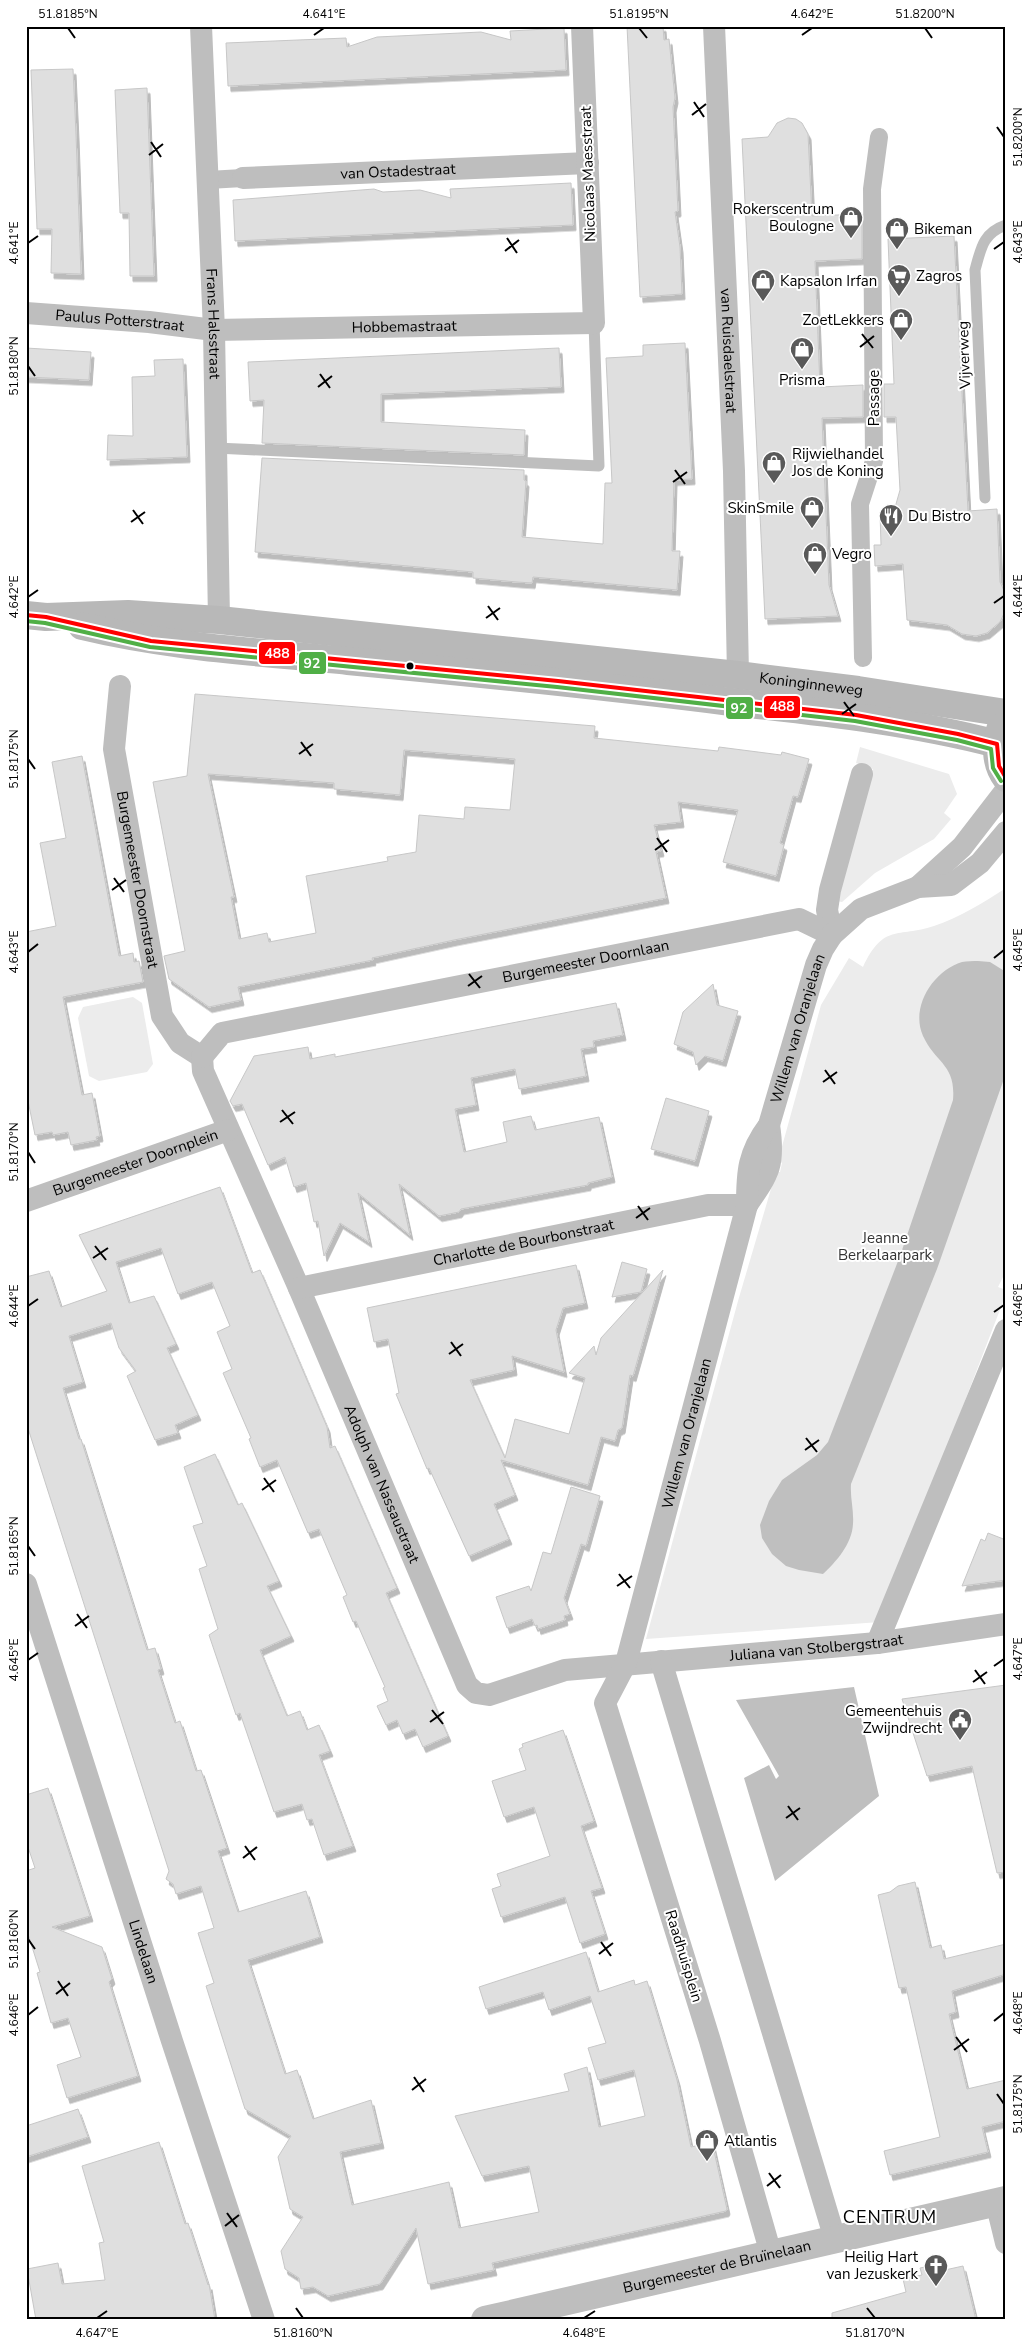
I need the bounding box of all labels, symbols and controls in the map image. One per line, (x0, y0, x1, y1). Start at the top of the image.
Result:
text: 51.8185°N (38, 6, 98, 22)
text: 4.641°E (303, 6, 345, 22)
text: 51.8195°N (609, 6, 669, 22)
text: 4.642°E (791, 6, 833, 22)
text: 51.8200°N (895, 6, 955, 22)
street label: Nicolaas Maesstraat (576, 105, 600, 242)
text: 51.8200°N (1010, 107, 1026, 167)
street label: van Ostadestraat (340, 159, 457, 184)
place label: Rokerscentrum Boulogne (733, 199, 834, 236)
shop icon: Rokerscentrum Boulogne (838, 205, 864, 239)
shop icon: Bikeman (884, 216, 910, 250)
place label: Bikeman (914, 219, 972, 239)
text: 4.643°E (1010, 221, 1026, 263)
text: 4.641°E (6, 222, 22, 264)
supermarket icon: Zagros (886, 263, 912, 297)
place label: Zagros (916, 266, 962, 286)
street label: Frans Halsstraat (201, 268, 225, 380)
shop icon: Kapsalon Irfan (750, 268, 776, 302)
place label: Kapsalon Irfan (780, 271, 877, 291)
street label: van Ruisdaelstraat (716, 288, 741, 414)
street label: Paulus Potterstraat (55, 305, 186, 336)
shop icon: ZoetLekkers (888, 307, 914, 341)
place label: ZoetLekkers (802, 310, 884, 330)
street label: Hobbemastraat (352, 316, 458, 337)
street label: Vijverweg (953, 321, 975, 390)
text: 51.8180°N (6, 336, 22, 396)
shop icon: Prisma (789, 336, 815, 370)
place label: Prisma (779, 370, 825, 390)
street label: Passage (864, 370, 884, 426)
place label: Rijwielhandel Jos de Koning (791, 444, 884, 481)
shop icon: Rijwielhandel Jos de Koning (761, 450, 787, 484)
shop icon: SkinSmile (799, 495, 825, 529)
place label: SkinSmile (727, 498, 794, 518)
restaurant icon: Du Bistro (878, 503, 904, 537)
place label: Du Bistro (908, 506, 971, 526)
shop icon: Vegro (802, 541, 828, 575)
place label: Vegro (831, 544, 872, 564)
text: 4.644°E (1010, 575, 1026, 617)
text: 4.642°E (6, 576, 22, 618)
line badge: 488 (258, 641, 296, 665)
text: 488 (264, 644, 290, 663)
line badge: 92 (298, 651, 327, 675)
text: 92 (304, 654, 320, 673)
unlabelled marker (405, 661, 415, 671)
street label: Koninginneweg (758, 668, 865, 701)
line badge: 488 (763, 695, 801, 719)
line badge: 92 (725, 696, 754, 720)
text: 488 (769, 697, 795, 716)
text: 92 (731, 699, 747, 718)
text: 51.8175°N (6, 729, 22, 789)
street label: Burgemeester Doornstraat (112, 789, 163, 970)
text: 4.645°E (1010, 929, 1026, 971)
text: 4.643°E (6, 931, 22, 973)
street label: Burgemeester Doornlaan (501, 935, 671, 987)
street label: Willem van Oranjelaan (766, 950, 830, 1106)
text: 51.8170°N (6, 1122, 22, 1182)
street label: Burgemeester Doornplein (50, 1124, 221, 1201)
street label: Charlotte de Bourbonstraat (431, 1214, 616, 1271)
park label: Jeanne Berkelaarpark (838, 1228, 933, 1265)
text: 4.646°E (1010, 1284, 1026, 1326)
text: 4.644°E (6, 1285, 22, 1327)
street label: Willem van Oranjelaan (657, 1356, 716, 1511)
street label: Adolph van Nassaustraat (340, 1402, 425, 1567)
text: 51.8165°N (6, 1516, 22, 1576)
street label: Juliana van Stolbergstraat (728, 1629, 905, 1666)
text: 4.647°E (1010, 1638, 1026, 1680)
text: 4.645°E (6, 1639, 22, 1681)
place label: Gemeentehuis Zwijndrecht (845, 1701, 943, 1738)
public building icon: Gemeentehuis Zwijndrecht (947, 1707, 973, 1741)
street label: Raadhuisplein (660, 1907, 708, 2005)
text: 51.8160°N (6, 1909, 22, 1969)
street label: Lindelaan (124, 1917, 163, 1986)
text: 4.648°E (1010, 1992, 1026, 2034)
text: 4.646°E (6, 1994, 22, 2036)
text: 51.8175°N (1010, 2074, 1026, 2134)
shop icon: Atlantis (694, 2128, 720, 2162)
place label: Atlantis (724, 2131, 777, 2151)
district label: CENTRUM (843, 2205, 937, 2229)
street label: Burgemeester de Bruïnelaan (621, 2235, 813, 2298)
place label: Heilig Hart van Jezuskerk (827, 2247, 919, 2284)
church icon: Heilig Hart van Jezuskerk (923, 2253, 949, 2287)
text: 4.647°E (76, 2325, 118, 2341)
text: 51.8160°N (273, 2325, 333, 2341)
text: 4.648°E (563, 2325, 605, 2341)
text: 51.8170°N (845, 2325, 905, 2341)

